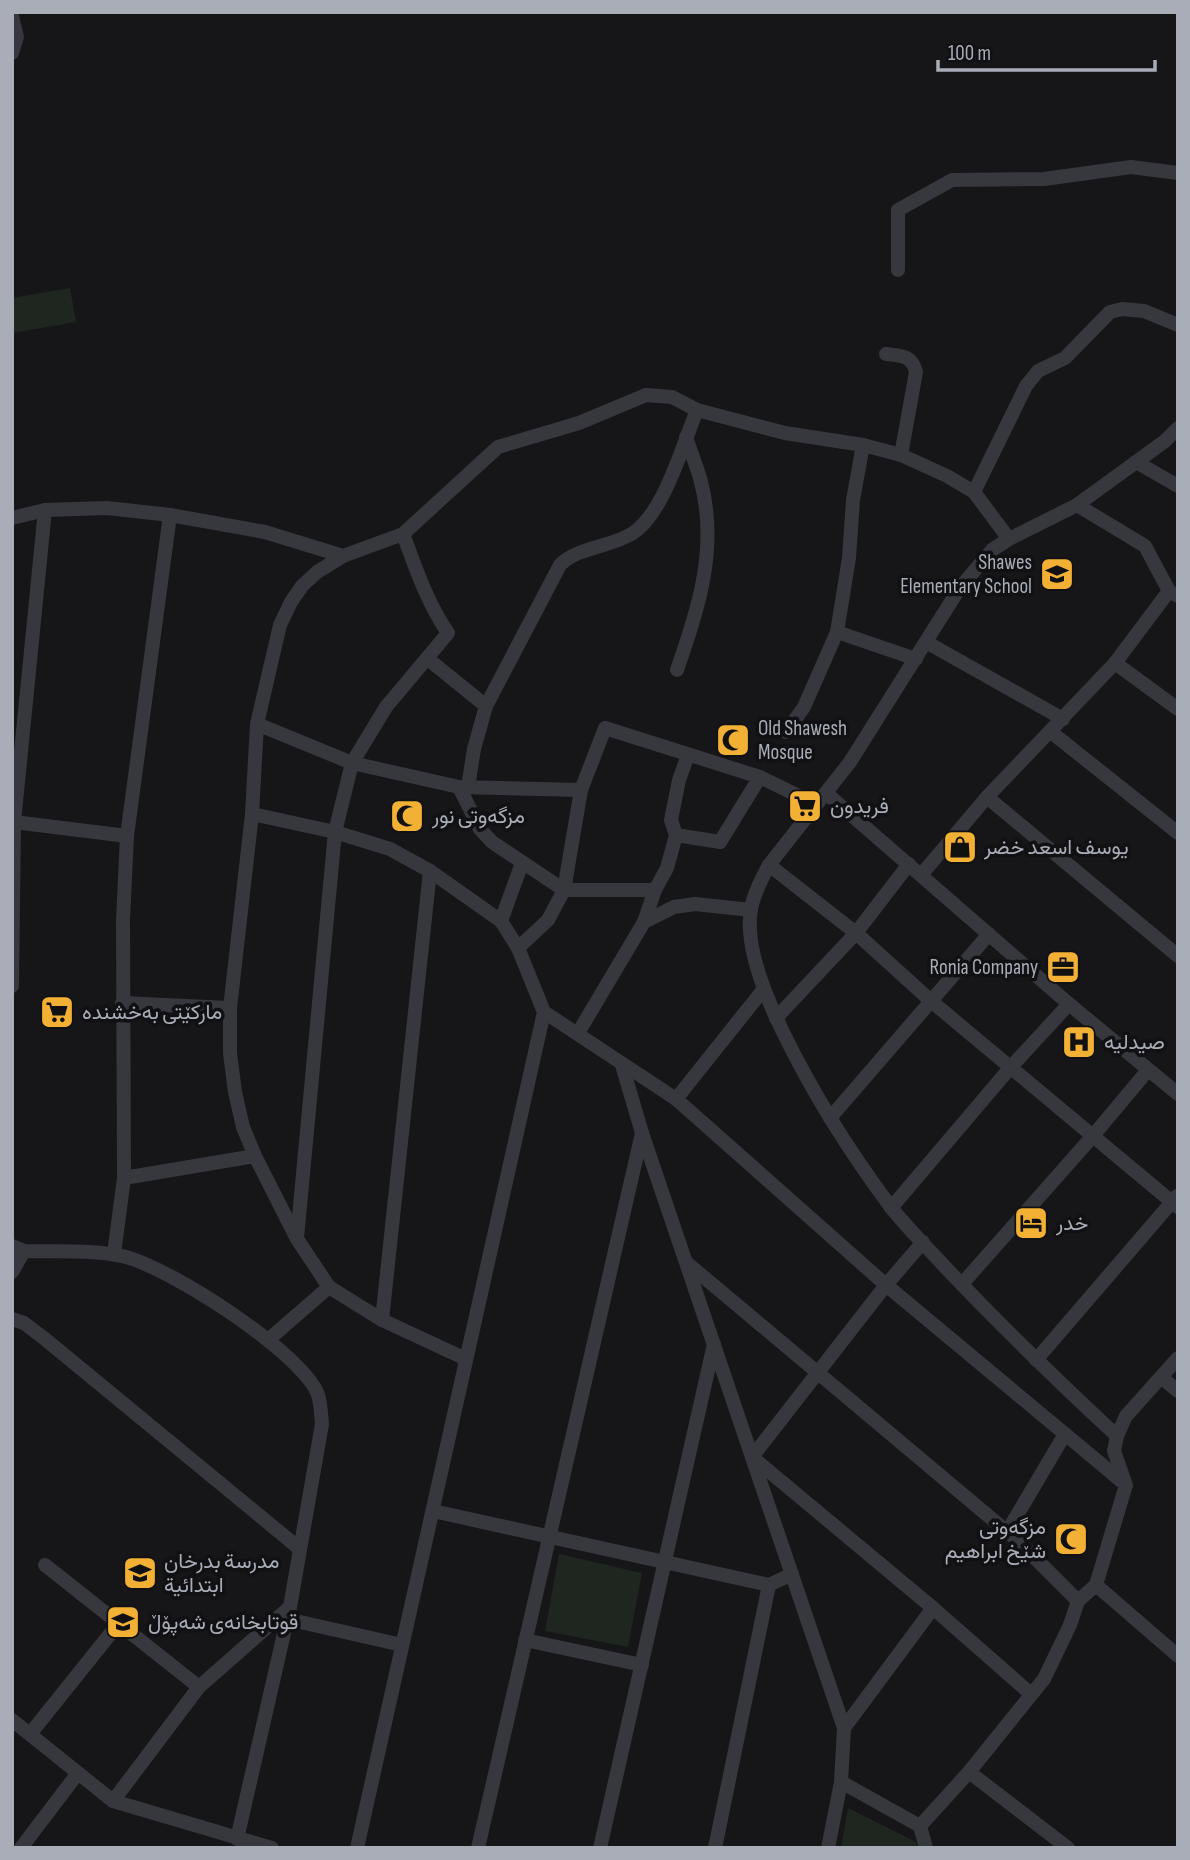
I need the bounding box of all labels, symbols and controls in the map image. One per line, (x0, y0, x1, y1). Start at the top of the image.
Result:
scale bar (938, 28, 1155, 72)
text: 100 m (948, 41, 991, 66)
place label: Shawes Elementary School (900, 550, 1032, 599)
school or university icon: Shawes Elementary School (1038, 555, 1076, 593)
place label: Old Shawesh Mosque (758, 716, 847, 765)
mosque icon: Old Shawesh Mosque (714, 721, 752, 759)
supermarket icon: فريدون (786, 787, 824, 825)
place label: فريدون (830, 794, 889, 819)
mosque icon: مزگەوتی نور (388, 797, 426, 835)
place label: مزگەوتی نور (431, 804, 525, 829)
shop icon: يوسف اسعد خضر (941, 828, 979, 866)
place label: يوسف اسعد خضر (983, 835, 1129, 860)
office icon: Ronia Company (1044, 948, 1082, 986)
place label: Ronia Company (930, 955, 1038, 980)
supermarket icon: مارکێتی بەخشندە (38, 993, 76, 1031)
place label: مارکێتی بەخشندە (82, 1000, 222, 1025)
hospital icon: صیدلیە (1060, 1023, 1098, 1061)
place label: صیدلیە (1104, 1030, 1165, 1055)
hotel icon: خدر (1012, 1204, 1050, 1242)
place label: خدر (1055, 1211, 1088, 1236)
place label: مزگەوتی شێخ ابراهیم (945, 1515, 1046, 1565)
mosque icon: مزگەوتی شێخ ابراهیم (1052, 1520, 1090, 1558)
place label: مدرسة بدرخان ابتدائية (164, 1549, 279, 1598)
school or university icon: مدرسة بدرخان ابتدائية (121, 1554, 159, 1592)
school or university icon: قوتابخانەی شەپۆڵ (104, 1603, 142, 1641)
place label: قوتابخانەی شەپۆڵ (148, 1610, 298, 1636)

